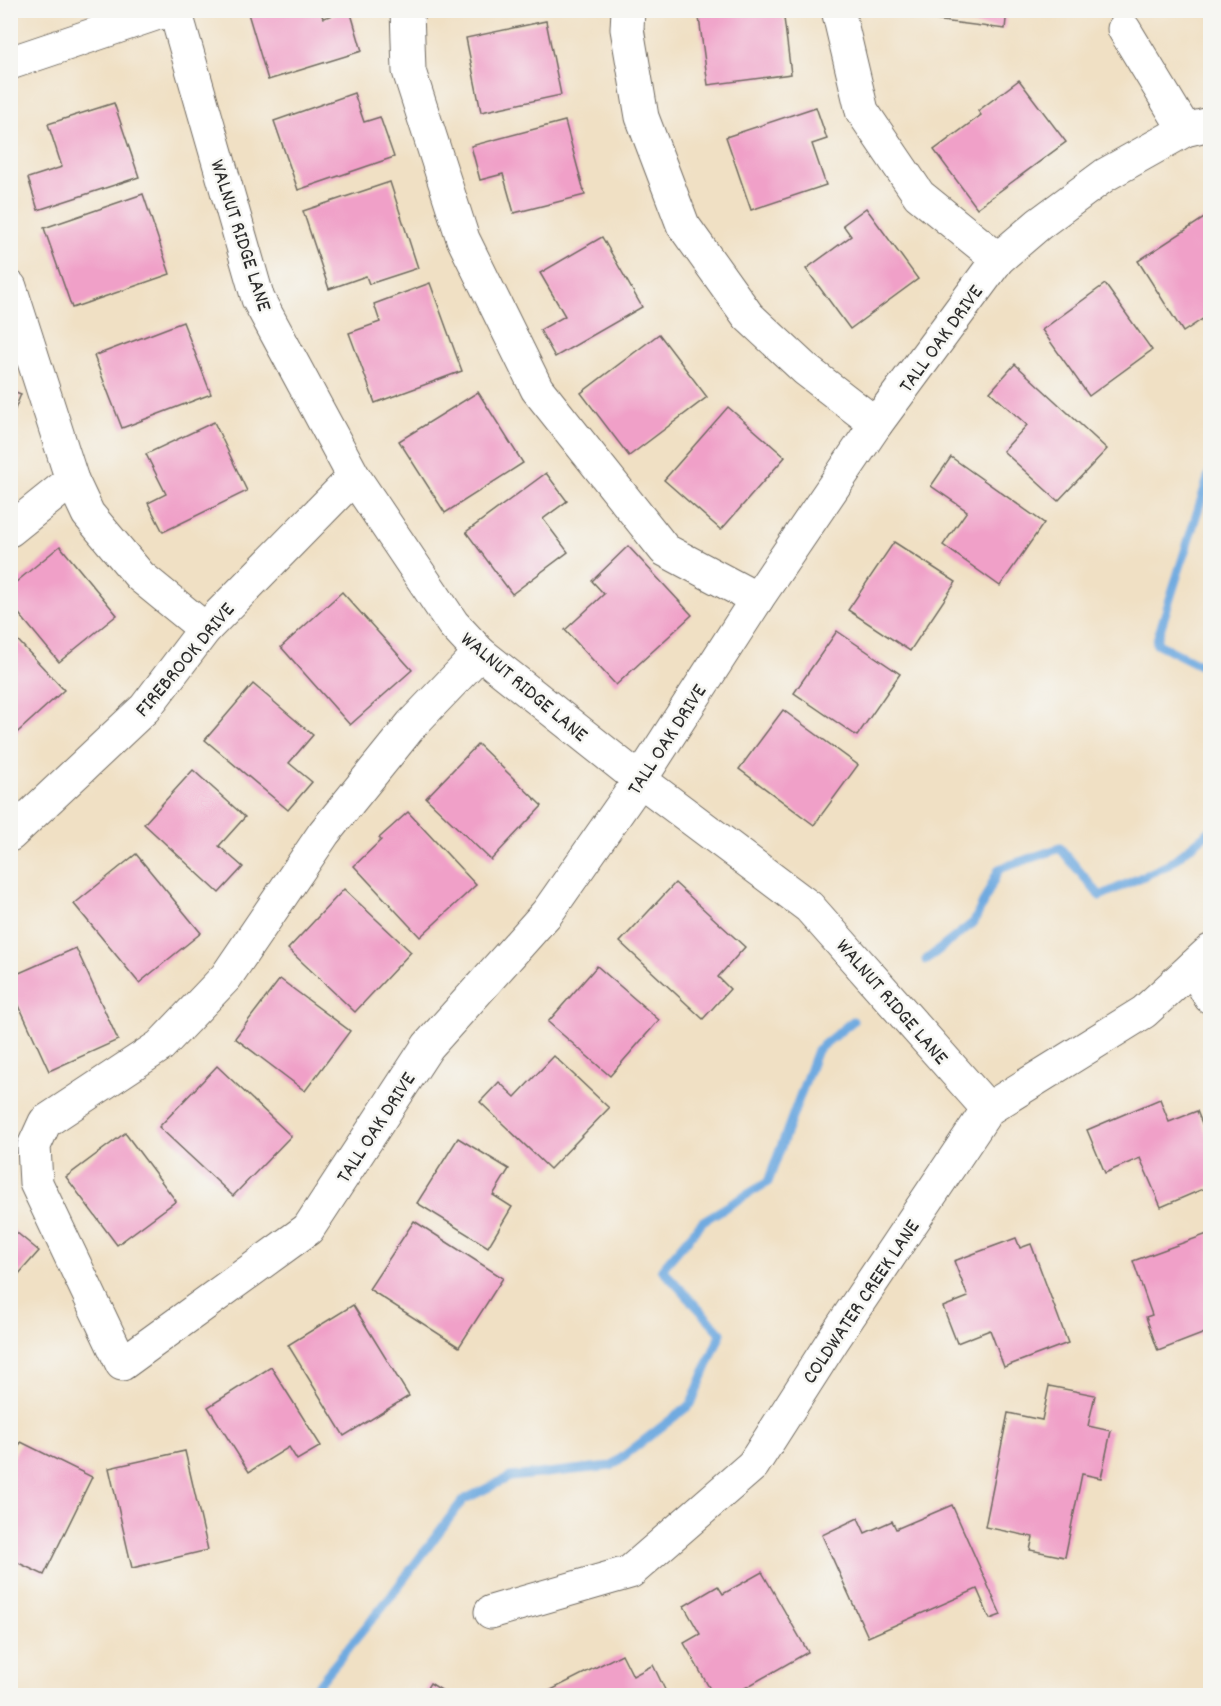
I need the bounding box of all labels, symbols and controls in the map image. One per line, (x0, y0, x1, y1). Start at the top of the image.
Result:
street label: WALNUT RIDGE LANE (200, 156, 278, 316)
street label: TALL OAK DRIVE (893, 279, 992, 400)
street label: FIREBROOK DRIVE (129, 597, 244, 725)
street label: WALNUT RIDGE LANE (453, 626, 594, 751)
street label: TALL OAK DRIVE (621, 679, 716, 802)
street label: WALNUT RIDGE LANE (827, 933, 954, 1073)
street label: TALL OAK DRIVE (330, 1067, 425, 1190)
street label: COLDWATER CREEK LANE (796, 1214, 929, 1391)

